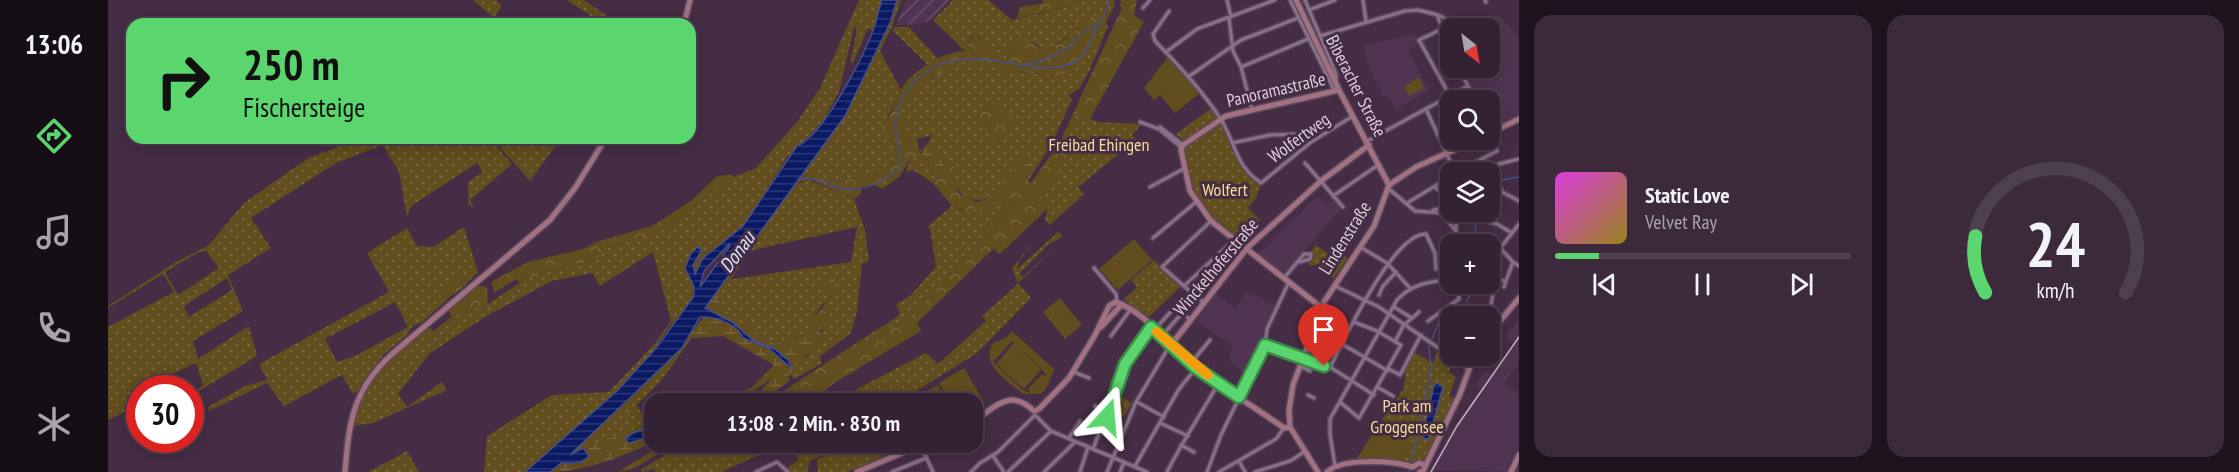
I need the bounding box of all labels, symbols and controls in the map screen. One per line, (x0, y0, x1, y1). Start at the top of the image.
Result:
north arrow (1440, 18, 1500, 78)
map controls (1440, 18, 1500, 366)
text: 13:06 (25, 27, 83, 61)
street label: Biberacher Straße (1321, 31, 1392, 141)
text: 250 m (243, 37, 340, 92)
icon: right (144, 42, 222, 120)
street label: Panoramastraße (1224, 67, 1328, 112)
text: Fischersteige (243, 90, 365, 124)
button: search (1440, 90, 1500, 150)
street label: Wolfertweg (1263, 107, 1334, 168)
icon: directions (33, 115, 75, 157)
park label: Freibad Ehingen (1049, 133, 1149, 156)
button: layers (1440, 162, 1500, 222)
park label: Wolfert (1202, 178, 1248, 201)
text: Static Love (1645, 181, 1730, 209)
street label: Lindenstraße (1313, 197, 1376, 279)
text: 24 (2025, 203, 2085, 284)
text: Velvet Ray (1645, 209, 1717, 235)
icon: music (33, 211, 75, 253)
street label: Winckelhoferstraße (1168, 213, 1263, 320)
water label: Donau (713, 225, 761, 278)
button: + (1440, 234, 1500, 294)
icon: previous (1588, 268, 1621, 301)
icon: pause (1686, 268, 1719, 301)
icon: next (1785, 268, 1818, 301)
text: km/h (2036, 276, 2074, 304)
pin (1298, 304, 1349, 366)
button: − (1440, 306, 1500, 366)
icon: phone (33, 307, 75, 349)
icon: arrive (1307, 313, 1340, 346)
speed limit sign: 30 (126, 375, 204, 453)
position arrow (1075, 385, 1139, 449)
park label: Park am Groggensee (1370, 394, 1444, 438)
icon: climate (33, 403, 75, 445)
text: 13:08 · 2 Min. · 830 m (727, 409, 900, 437)

